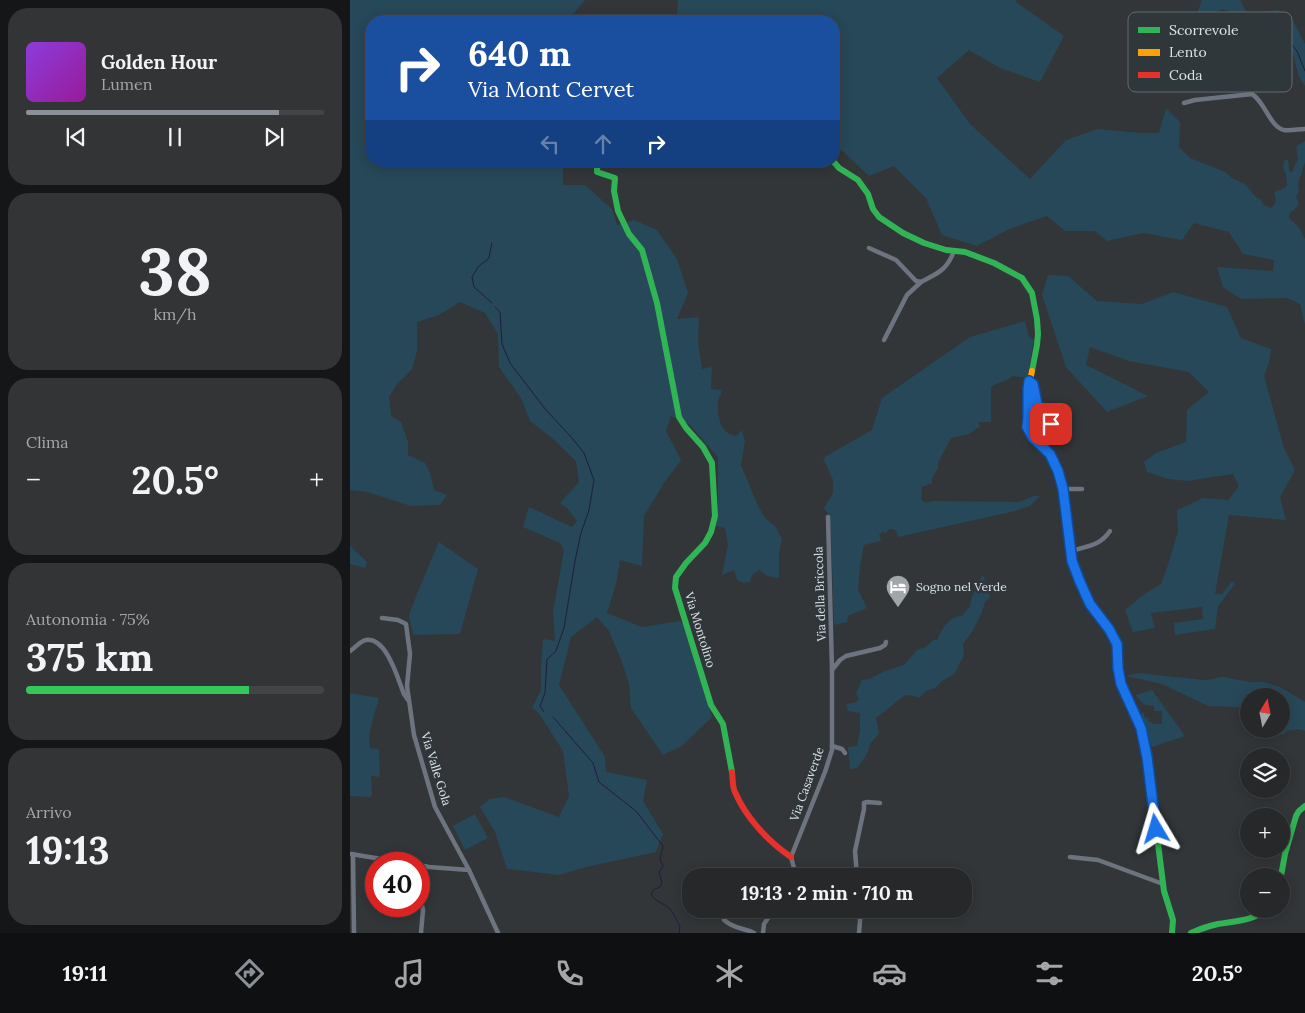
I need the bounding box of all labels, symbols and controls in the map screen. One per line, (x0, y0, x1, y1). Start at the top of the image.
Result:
legend (1128, 12, 1292, 92)
text: Scorrevole (1169, 21, 1239, 39)
text: 640 m (468, 31, 571, 76)
icon: right (385, 35, 450, 100)
text: Lento (1169, 43, 1207, 61)
text: Golden Hour (101, 50, 217, 74)
text: Coda (1169, 66, 1203, 84)
text: Lumen (101, 74, 153, 94)
text: Via Mont Cervet (468, 75, 634, 103)
icon: previous (62, 123, 90, 151)
icon: pause (161, 123, 189, 151)
icon: next (260, 123, 288, 151)
icon: left (536, 130, 564, 158)
icon: ahead (589, 130, 617, 158)
icon: right (642, 130, 670, 158)
text: 38 (138, 230, 212, 313)
text: km/h (153, 304, 197, 324)
pin (1030, 403, 1072, 445)
icon: arrive (1037, 410, 1065, 438)
text: Clima (26, 432, 69, 452)
text: 20.5° (131, 456, 219, 504)
text: − (26, 462, 41, 498)
text: + (309, 462, 324, 498)
street label: Via della Briccola (810, 546, 829, 643)
hotel icon: Sogno nel Verde (885, 574, 911, 608)
place label: Sogno nel Verde (916, 579, 1007, 594)
street label: Via Montolino (682, 589, 719, 669)
text: Autonomia · 75% (26, 609, 150, 629)
text: 375 km (26, 633, 153, 681)
north arrow (1240, 688, 1290, 738)
map controls (1240, 688, 1290, 918)
street label: Via Valle Gola (418, 729, 455, 807)
street label: Via Casaverde (786, 744, 827, 824)
button: layers (1240, 748, 1290, 798)
text: Arrivo (26, 802, 72, 822)
position arrow (1129, 802, 1181, 854)
button: + (1240, 808, 1290, 858)
text: 19:13 (26, 826, 110, 874)
speed limit sign: 40 (365, 852, 430, 917)
button: − (1240, 868, 1290, 918)
text: 19:13 · 2 min · 710 m (741, 881, 913, 905)
icon: directions (232, 956, 267, 991)
icon: music (392, 956, 427, 991)
icon: phone (552, 956, 587, 991)
icon: climate (712, 956, 747, 991)
icon: car (872, 956, 907, 991)
icon: filters (1032, 956, 1067, 991)
text: 19:11 (62, 959, 107, 987)
text: 20.5° (1192, 959, 1243, 987)

